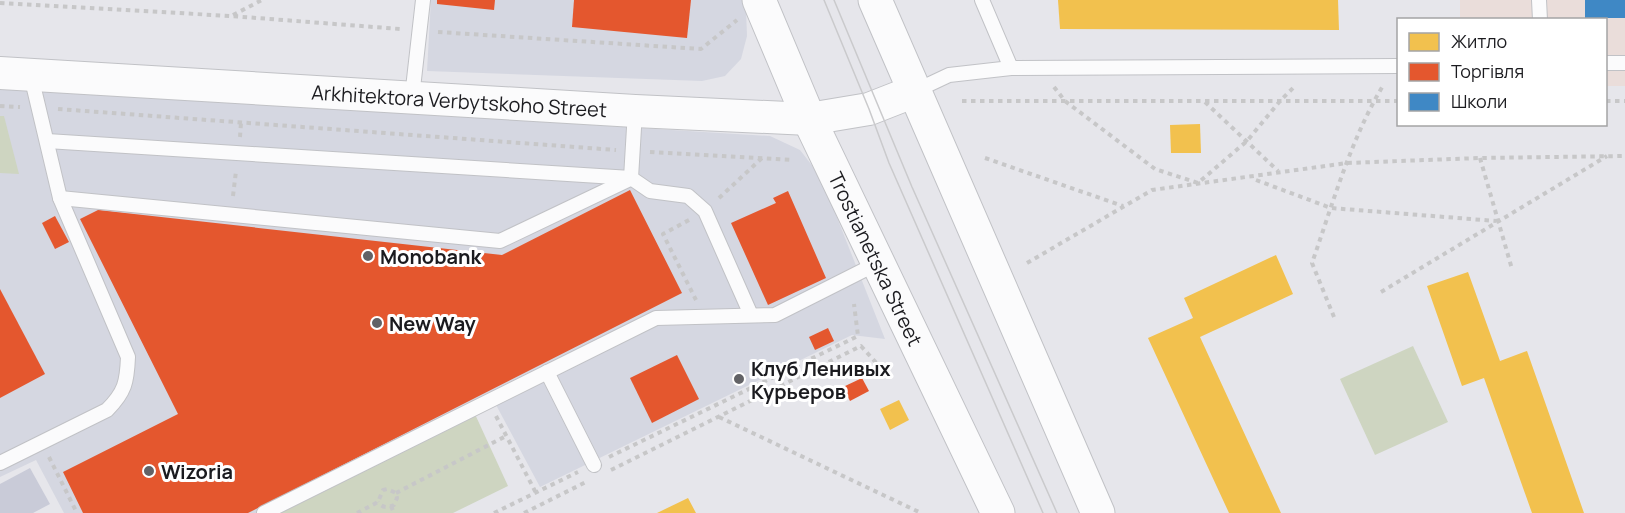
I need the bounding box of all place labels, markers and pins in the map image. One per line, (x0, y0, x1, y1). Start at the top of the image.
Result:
place label: Monobank (380, 243, 483, 270)
marker: Monobank (361, 249, 375, 263)
place label: New Way (389, 310, 477, 337)
marker: New Way (370, 316, 384, 330)
place label: Клуб Ленивых Курьеров (751, 355, 891, 405)
marker: Клуб Ленивых Курьеров (732, 372, 746, 386)
place label: Wizoria (161, 458, 233, 485)
marker: Wizoria (142, 464, 156, 478)

